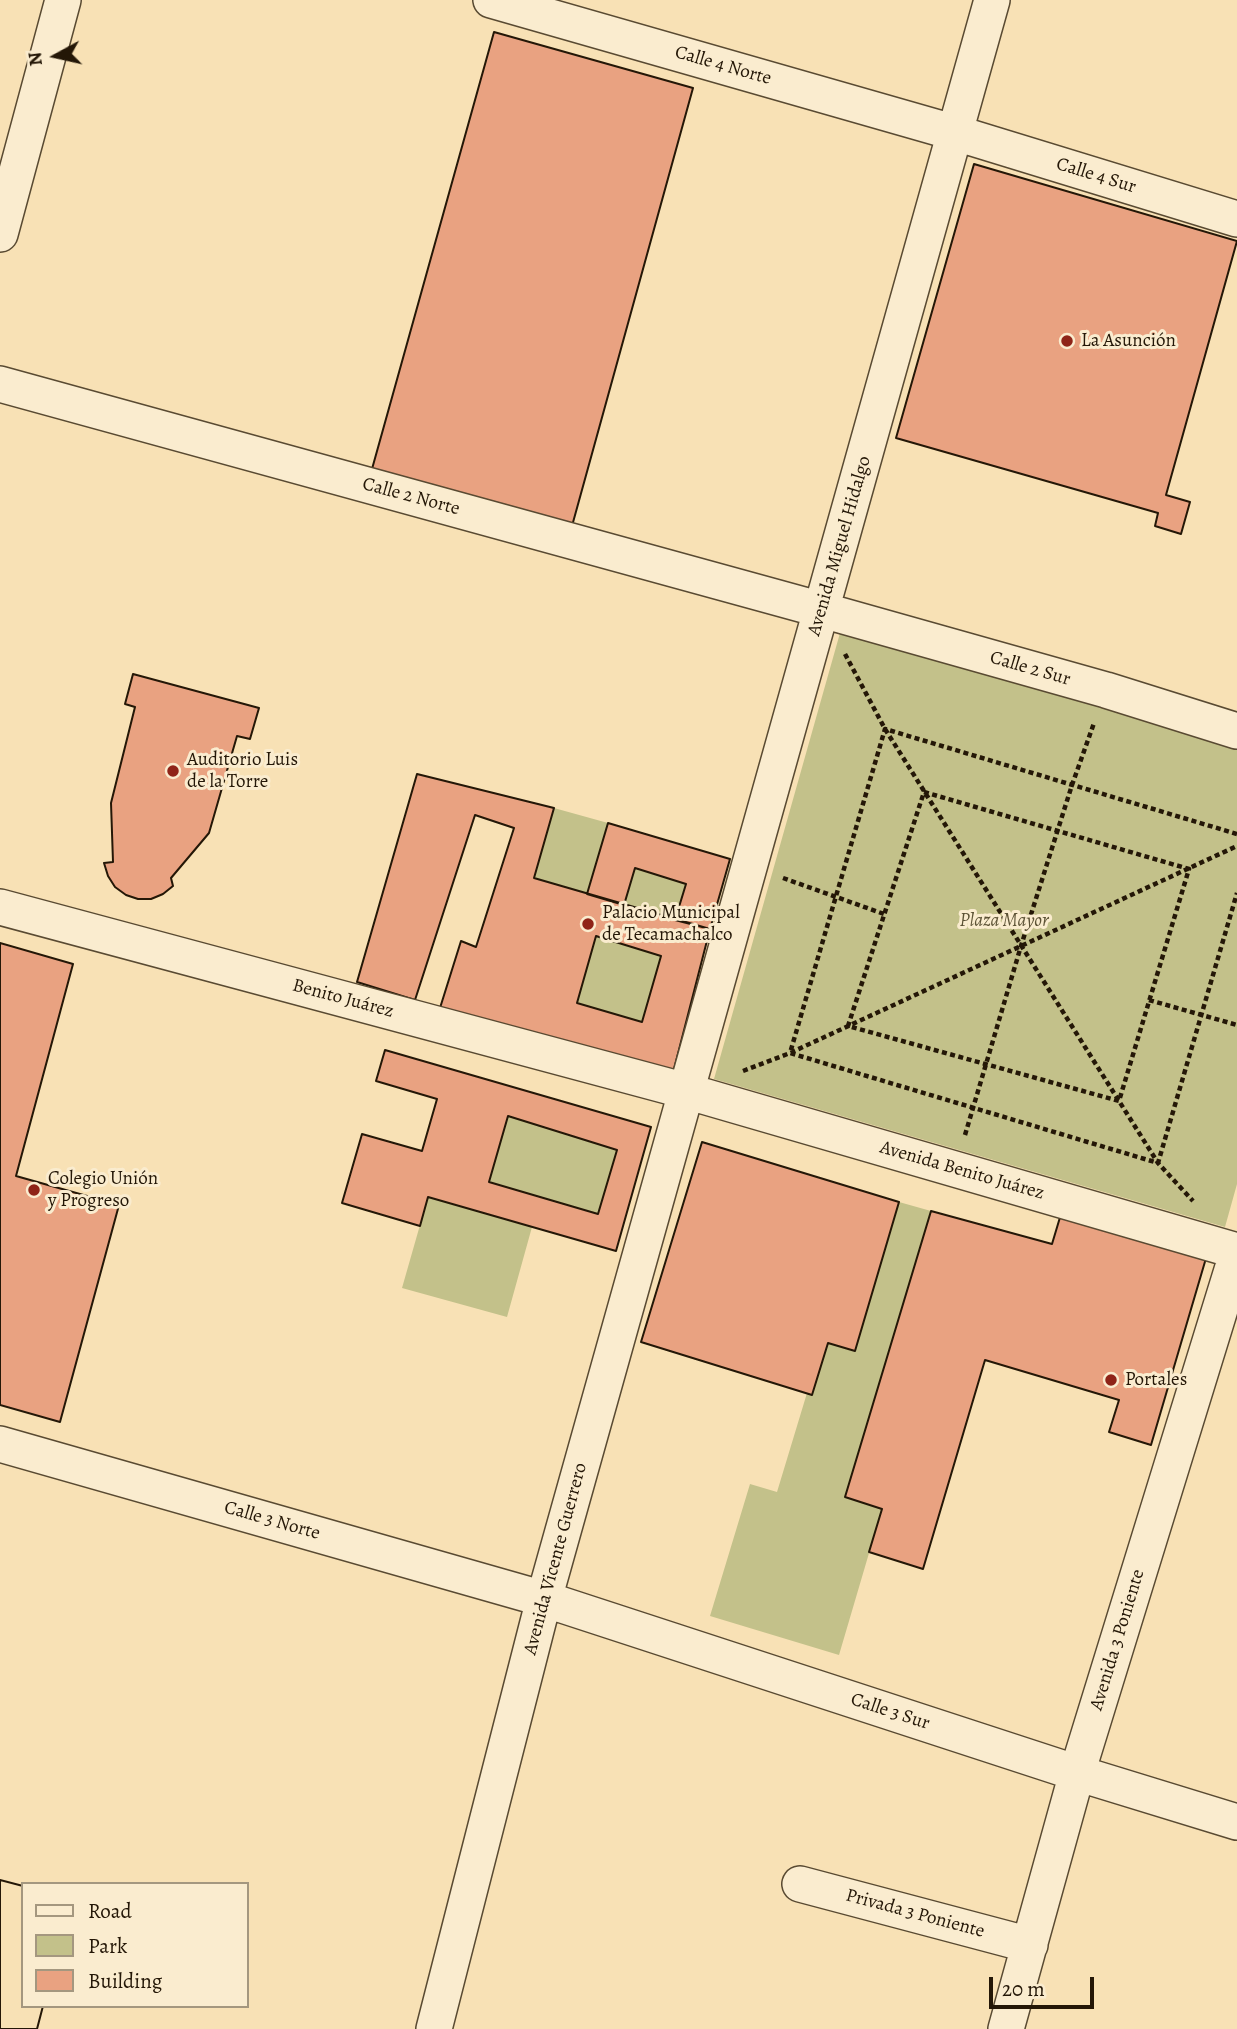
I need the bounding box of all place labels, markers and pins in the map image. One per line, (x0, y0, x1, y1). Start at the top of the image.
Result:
place label: La Asunción (1081, 330, 1176, 352)
marker: La Asunción (1059, 333, 1075, 349)
place label: Auditorio Luis de la Torre (187, 749, 298, 793)
marker: Auditorio Luis de la Torre (165, 763, 181, 779)
place label: Palacio Municipal de Tecamachalco (602, 902, 740, 946)
marker: Palacio Municipal de Tecamachalco (580, 916, 596, 932)
place label: Colegio Unión y Progreso (48, 1168, 158, 1212)
marker: Colegio Unión y Progreso (26, 1182, 42, 1198)
place label: Portales (1125, 1369, 1187, 1391)
marker: Portales (1103, 1372, 1119, 1388)

